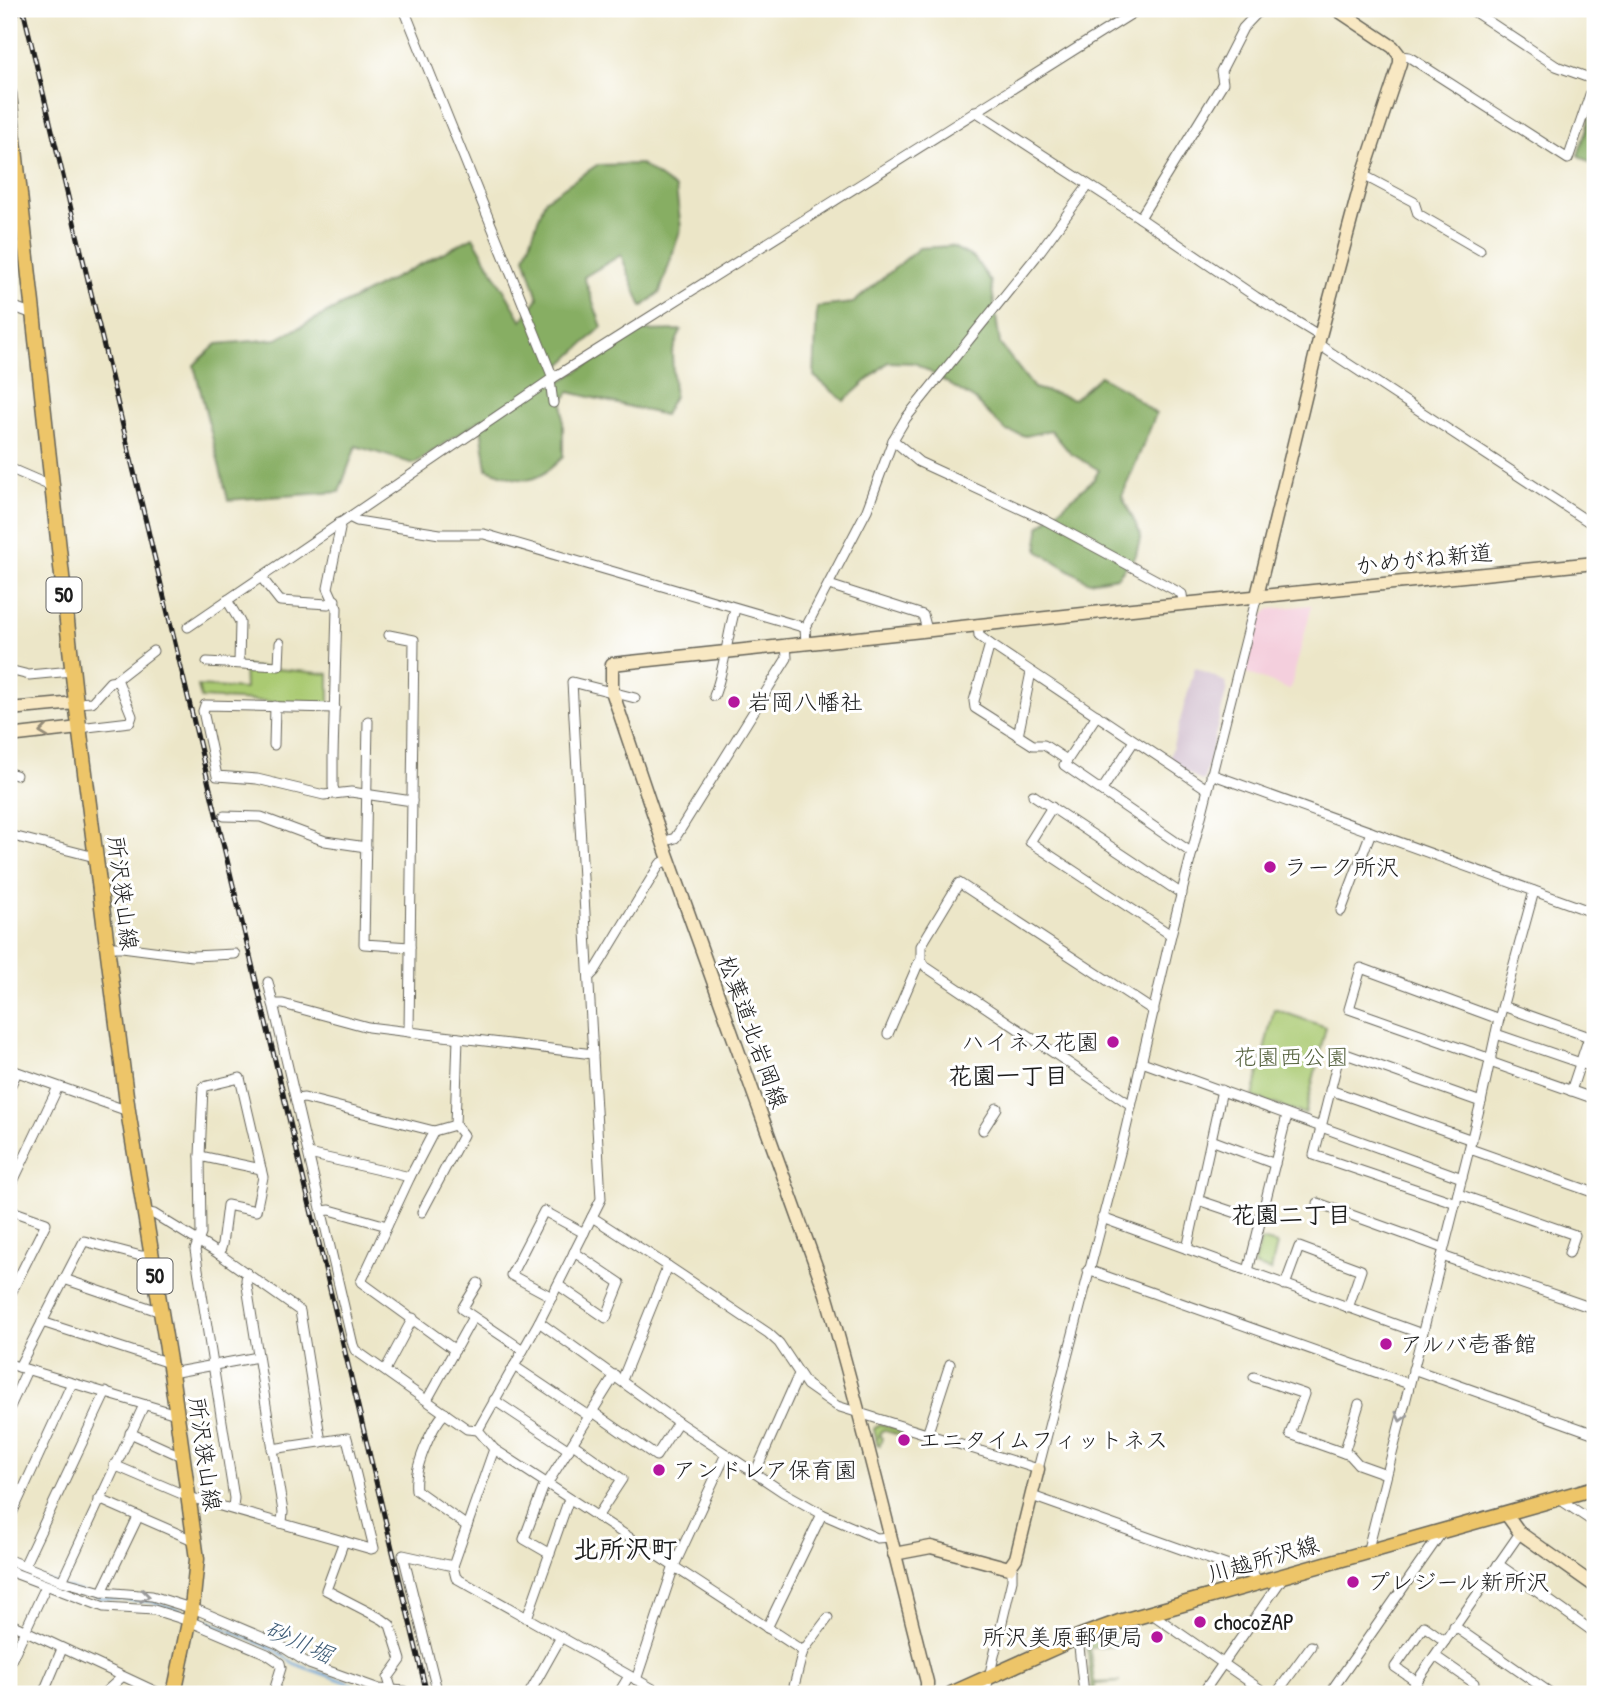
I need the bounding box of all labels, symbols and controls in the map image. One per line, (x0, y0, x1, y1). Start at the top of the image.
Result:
street label: かめがね新道 (1354, 536, 1494, 581)
road number: 50 (46, 578, 82, 612)
place label: 岩岡八幡社 (748, 686, 863, 717)
marker: 岩岡八幡社 (726, 694, 742, 710)
one-way arrow (38, 724, 50, 739)
street label: 所沢狭山線 (101, 834, 146, 952)
place label: ラーク所沢 (1284, 851, 1399, 882)
marker: ラーク所沢 (1262, 859, 1278, 875)
street label: 松葉道北岩岡線 (711, 951, 796, 1113)
place label: ハイネス花園 (961, 1026, 1099, 1057)
marker: ハイネス花園 (1105, 1034, 1121, 1050)
park label: 花園西公園 (1234, 1041, 1349, 1072)
district label: 花園一丁目 (948, 1059, 1068, 1091)
district label: 花園二丁目 (1231, 1198, 1351, 1230)
road number: 50 (138, 1258, 172, 1294)
place label: アルバ壱番館 (1400, 1328, 1537, 1359)
marker: アルバ壱番館 (1378, 1336, 1394, 1352)
street label: 所沢狭山線 (182, 1395, 229, 1513)
one-way arrow (1395, 1411, 1409, 1423)
place label: エニタイムフィットネス (918, 1424, 1168, 1455)
marker: エニタイムフィットネス (896, 1432, 912, 1448)
place label: アンドレア保育園 (673, 1454, 857, 1485)
marker: アンドレア保育園 (651, 1462, 667, 1478)
street label: 川越所沢線 (1203, 1528, 1322, 1589)
district label: 北所沢町 (573, 1531, 677, 1566)
place label: プレジール新所沢 (1367, 1566, 1550, 1597)
marker: プレジール新所沢 (1345, 1574, 1361, 1590)
one-way arrow (140, 1588, 151, 1603)
place label: chocoZAP (1214, 1606, 1294, 1637)
water label: 砂川堀 (260, 1612, 341, 1671)
marker: chocoZAP (1192, 1614, 1208, 1630)
place label: 所沢美原郵便局 (982, 1621, 1143, 1652)
marker: 所沢美原郵便局 (1149, 1629, 1165, 1645)

